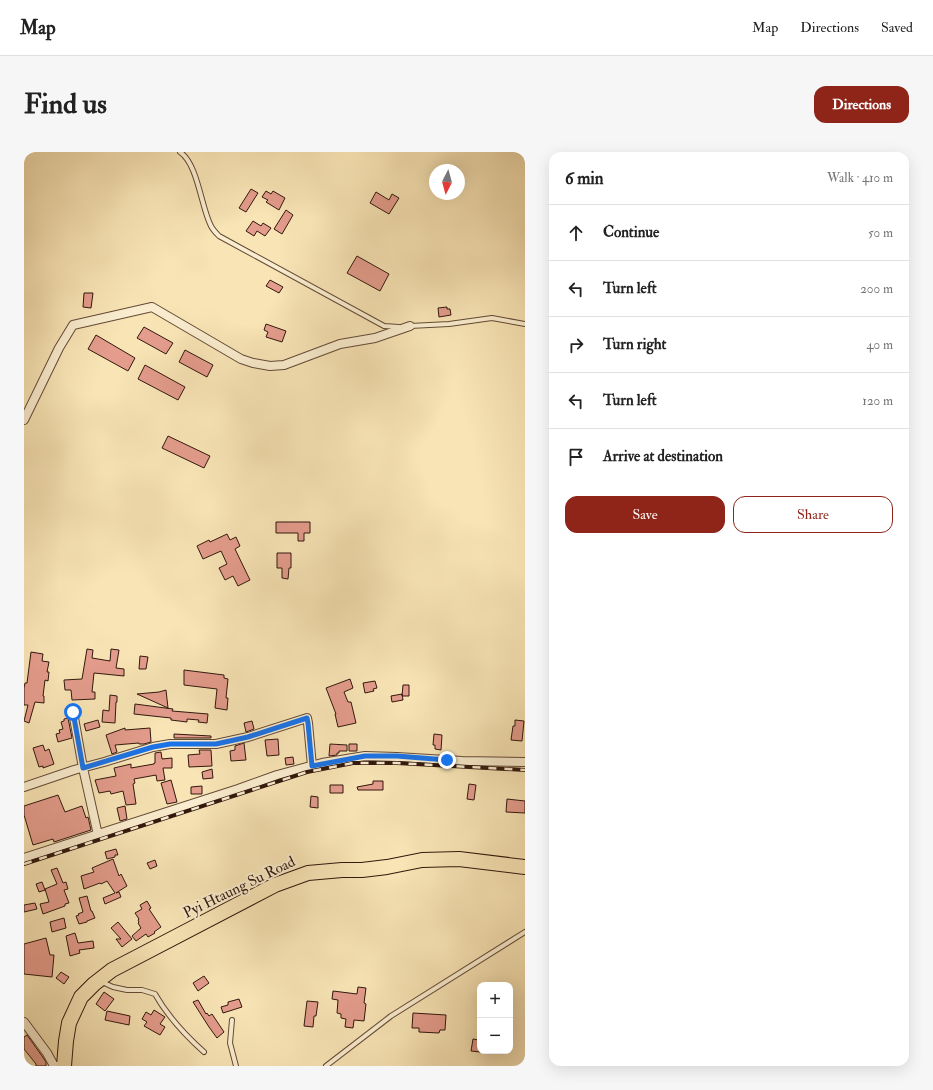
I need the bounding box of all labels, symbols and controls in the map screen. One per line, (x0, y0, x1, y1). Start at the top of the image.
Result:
text: Map (20, 16, 56, 40)
text: Map (752, 19, 778, 36)
text: Directions (800, 19, 859, 36)
text: Saved (881, 19, 913, 36)
button: Directions (814, 86, 909, 123)
text: Find us (24, 87, 107, 122)
north arrow (429, 164, 465, 200)
text: 6 min (565, 168, 604, 189)
text: Walk · 410 m (827, 170, 893, 186)
icon: ahead (565, 222, 587, 244)
text: Continue (603, 223, 659, 242)
text: 50 m (868, 225, 893, 241)
icon: left (565, 278, 587, 300)
text: Turn left (603, 279, 657, 298)
text: 200 m (860, 281, 893, 297)
icon: right (565, 334, 587, 356)
text: Turn right (603, 335, 666, 354)
text: 40 m (867, 337, 893, 353)
icon: left (565, 390, 587, 412)
text: Turn left (603, 391, 657, 410)
text: 120 m (862, 393, 893, 409)
icon: arrive (565, 446, 587, 468)
text: Arrive at destination (603, 447, 723, 466)
button: Save (565, 496, 725, 533)
button: Share (733, 496, 893, 533)
route start (64, 703, 82, 721)
route end (438, 751, 456, 769)
street label: Pyi Htaung Su Road (180, 852, 299, 923)
map controls (477, 982, 513, 1054)
button: + (477, 982, 513, 1018)
button: − (477, 1018, 513, 1054)

